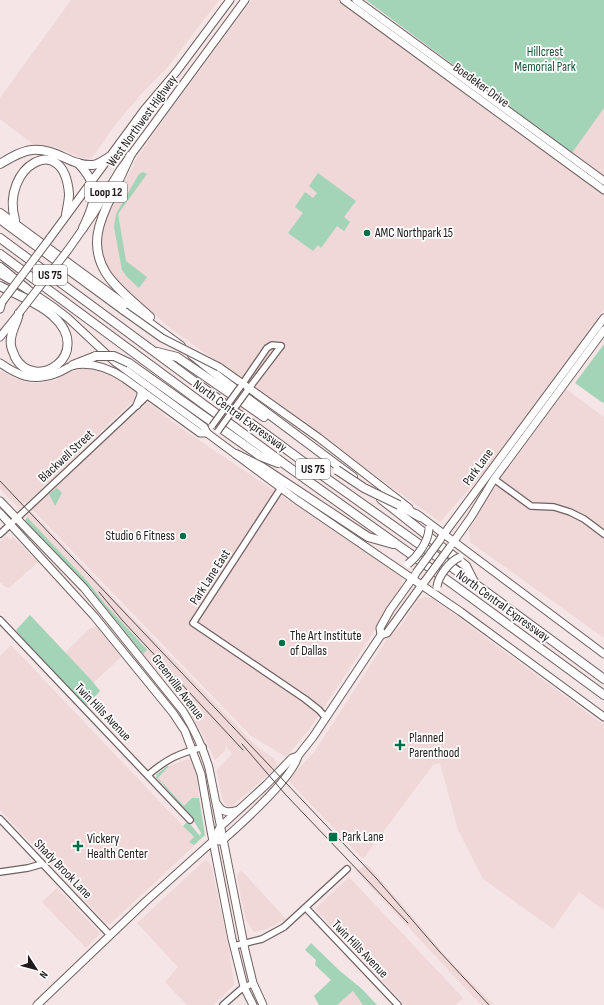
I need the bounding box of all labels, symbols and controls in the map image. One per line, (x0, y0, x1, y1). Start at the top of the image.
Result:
park label: Hillcrest Memorial Park (514, 44, 576, 75)
street label: Boedeker Drive (450, 59, 512, 111)
street label: West Northwest Highway (103, 72, 181, 170)
road number: Loop 12 (85, 182, 127, 202)
place label: AMC Northpark 15 (374, 225, 453, 241)
marker: AMC Northpark 15 (362, 228, 372, 238)
road number: US 75 (33, 265, 67, 285)
street label: North Central Expressway (190, 377, 290, 455)
street label: Blackwell Street (35, 426, 97, 486)
street label: Park Lane (459, 445, 497, 489)
road number: US 75 (296, 459, 330, 479)
place label: Studio 6 Fitness (105, 528, 175, 544)
marker: Studio 6 Fitness (178, 531, 188, 541)
street label: Park Lane East (186, 546, 234, 608)
street label: North Central Expressway (453, 567, 553, 645)
place label: The Art Institute of Dallas (290, 628, 361, 659)
marker: The Art Institute of Dallas (277, 638, 287, 648)
street label: Greenville Avenue (148, 651, 208, 723)
street label: Twin Hills Avenue (71, 680, 135, 744)
place label: Planned Parenthood (409, 730, 459, 761)
marker: Planned Parenthood (394, 739, 406, 751)
place label: Park Lane (342, 829, 384, 845)
place label: Vickery Health Center (87, 831, 148, 862)
marker: Park Lane (327, 831, 339, 843)
street label: Shady Brook Lane (31, 836, 95, 902)
marker: Vickery Health Center (72, 840, 84, 852)
street label: Twin Hills Avenue (328, 917, 392, 981)
north arrow (16, 949, 56, 989)
text: N (37, 968, 51, 981)

